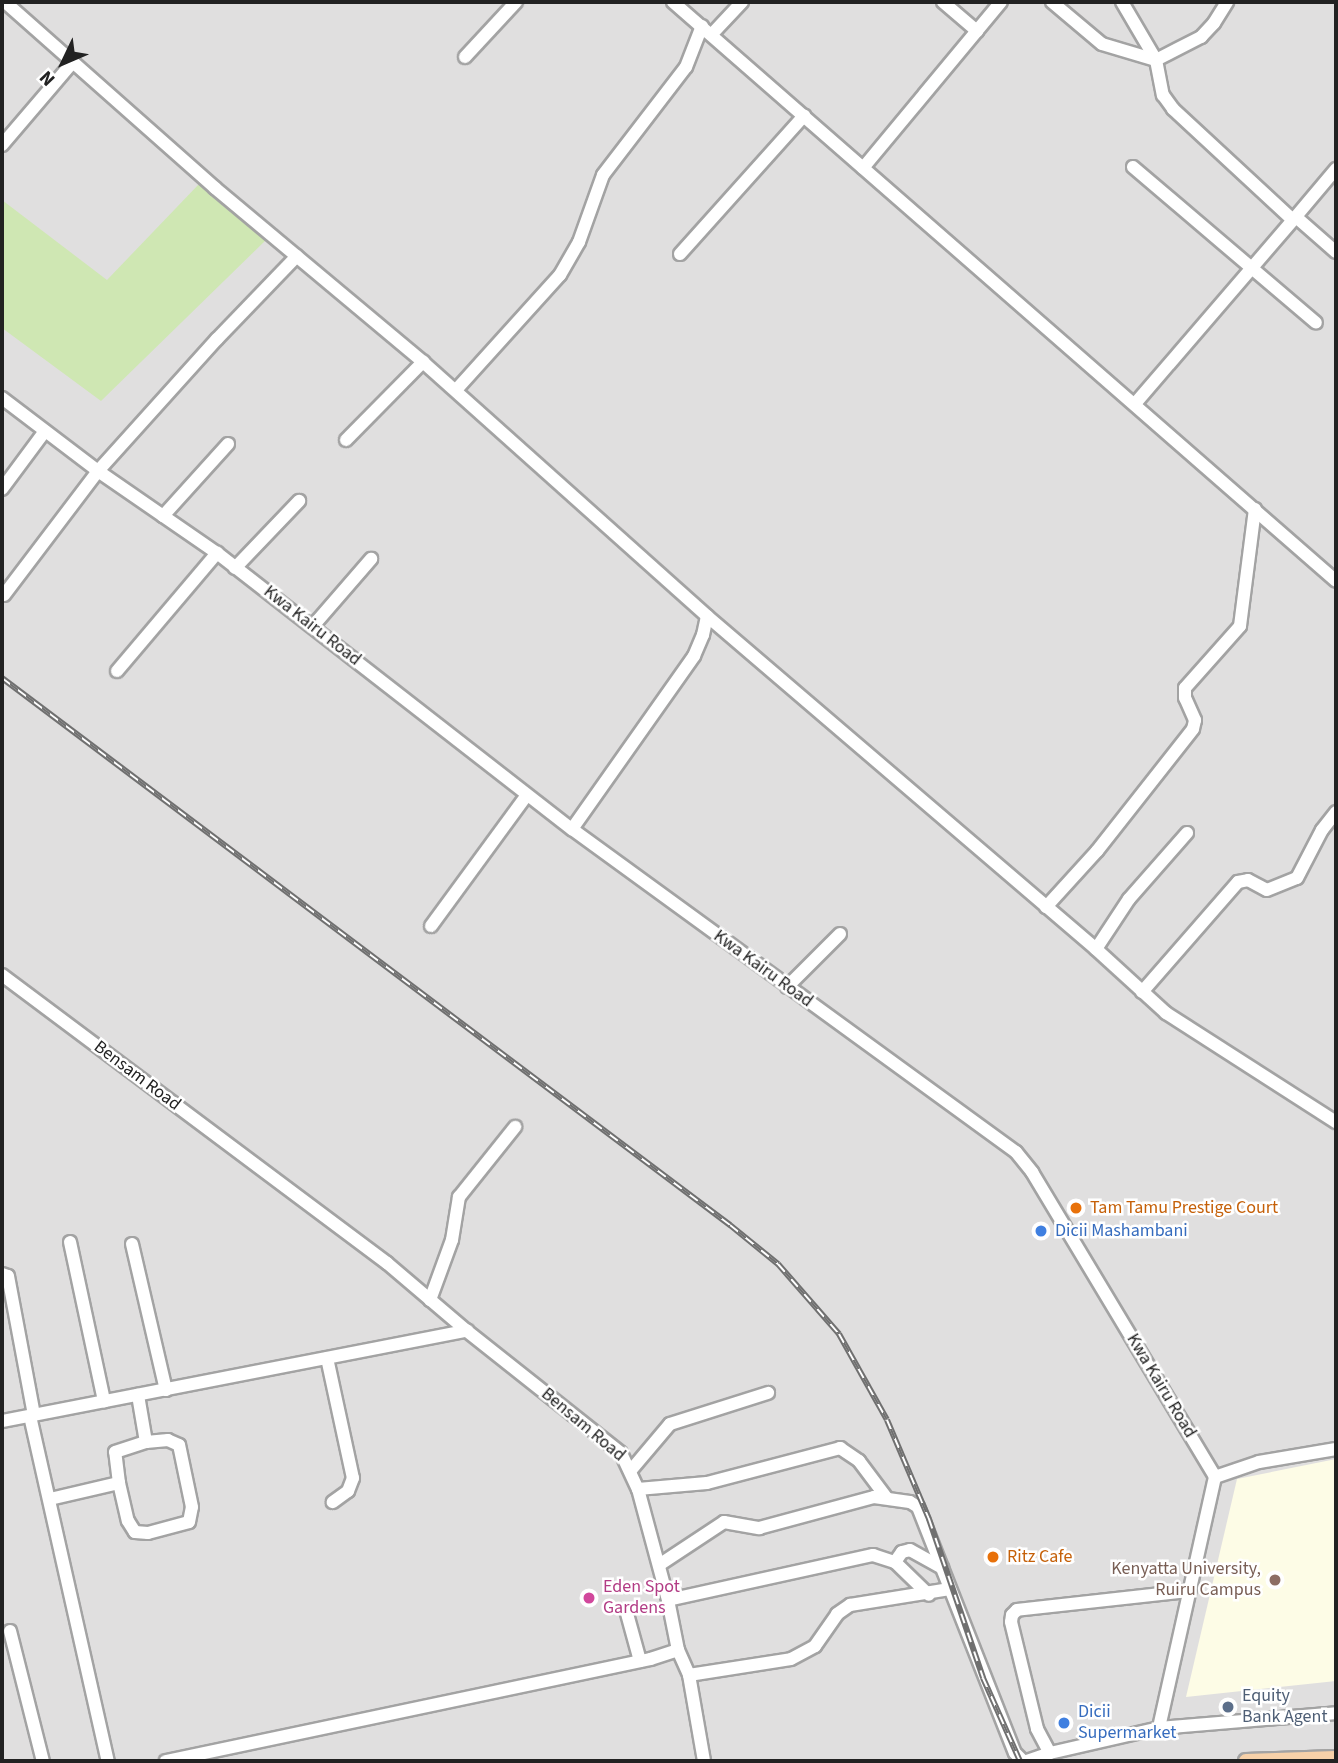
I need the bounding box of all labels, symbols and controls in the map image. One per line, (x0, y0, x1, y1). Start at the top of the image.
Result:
north arrow (28, 28, 98, 98)
text: N (33, 64, 62, 92)
street label: Kwa Kairu Road (259, 581, 365, 671)
street label: Kwa Kairu Road (709, 926, 817, 1012)
street label: Bensam Road (89, 1036, 185, 1116)
place label: Tam Tamu Prestige Court (1090, 1197, 1278, 1219)
marker: Tam Tamu Prestige Court (1068, 1200, 1084, 1216)
place label: Dicii Mashambani (1055, 1220, 1188, 1242)
marker: Dicii Mashambani (1033, 1223, 1049, 1239)
street label: Kwa Kairu Road (1121, 1330, 1201, 1442)
street label: Bensam Road (537, 1384, 629, 1466)
place label: Ritz Cafe (1007, 1546, 1072, 1568)
marker: Ritz Cafe (985, 1549, 1001, 1565)
place label: Kenyatta University, Ruiru Campus (1111, 1559, 1261, 1602)
marker: Kenyatta University, Ruiru Campus (1267, 1572, 1283, 1588)
place label: Eden Spot Gardens (603, 1577, 680, 1620)
marker: Eden Spot Gardens (581, 1590, 597, 1606)
place label: Equity Bank Agent (1242, 1686, 1327, 1728)
marker: Equity Bank Agent (1220, 1699, 1236, 1715)
place label: Dicii Supermarket (1078, 1702, 1176, 1744)
marker: Dicii Supermarket (1056, 1715, 1072, 1731)

